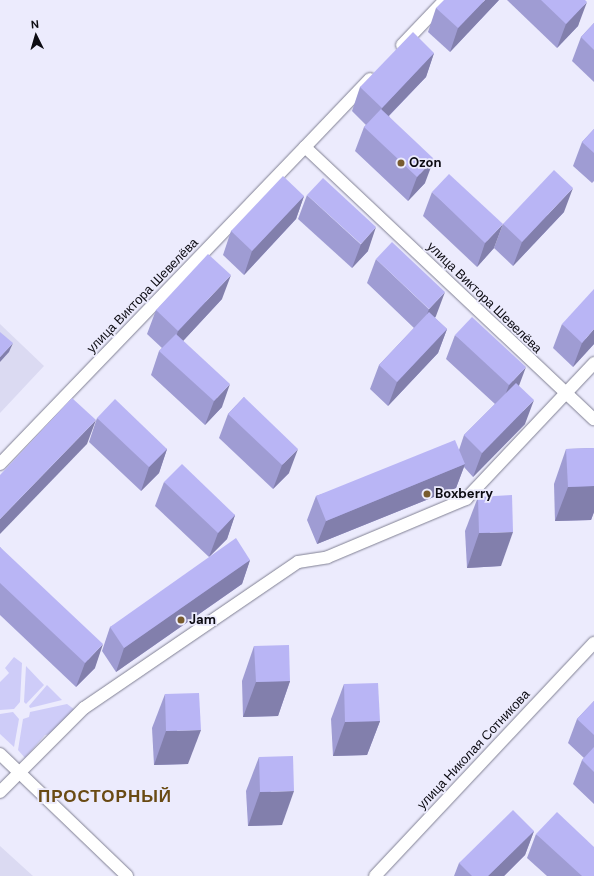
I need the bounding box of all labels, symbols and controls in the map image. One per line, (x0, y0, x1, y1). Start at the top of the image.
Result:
north arrow (16, 16, 56, 56)
text: N (30, 17, 40, 31)
place label: Ozon (409, 155, 442, 171)
marker: Ozon (396, 158, 406, 168)
street label: улица Виктора Шевелёва (84, 235, 202, 357)
street label: улица Виктора Шевелёва (423, 239, 545, 357)
place label: Boxberry (435, 486, 493, 502)
marker: Boxberry (422, 489, 432, 499)
place label: Jam (189, 612, 216, 628)
marker: Jam (176, 615, 186, 625)
street label: улица Николая Сотникова (415, 687, 533, 813)
district label: ПРОСТОРНЫЙ (38, 787, 172, 807)

